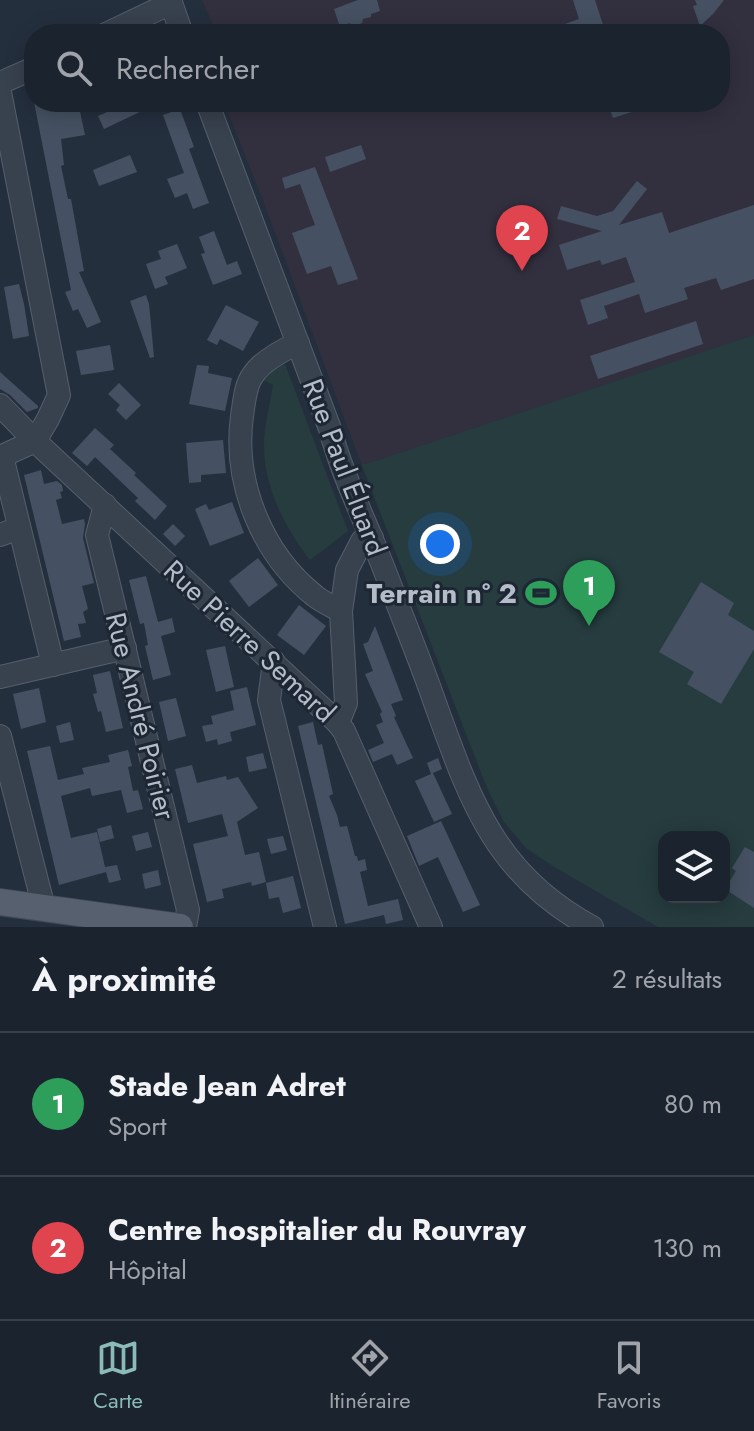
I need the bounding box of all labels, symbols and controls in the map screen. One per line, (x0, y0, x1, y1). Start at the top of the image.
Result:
search box (24, 24, 730, 112)
icon: search (52, 46, 96, 90)
text: Rechercher (116, 47, 259, 90)
pin: 2 (496, 205, 548, 271)
street label: Rue Paul Éluard (292, 373, 397, 561)
your location (420, 524, 460, 564)
street label: Rue Pierre Semard (154, 551, 345, 732)
pin: 1 (563, 560, 615, 626)
place label: Terrain n° 2 (367, 573, 517, 614)
sports icon: Terrain n° 2 (524, 576, 558, 610)
street label: Rue André Poirier (95, 608, 186, 824)
map controls (658, 831, 730, 903)
button: layers (658, 831, 730, 903)
text: À proximité (32, 955, 216, 1004)
text: 2 résultats (612, 960, 722, 998)
text: Stade Jean Adret (108, 1064, 346, 1107)
text: 1 (51, 1085, 65, 1123)
text: 80 m (664, 1085, 722, 1123)
text: Sport (108, 1107, 166, 1145)
text: Centre hospitalier du Rouvray (108, 1208, 526, 1251)
text: 2 (49, 1229, 67, 1267)
text: 130 m (652, 1229, 722, 1267)
text: Hôpital (108, 1251, 187, 1289)
tab: Carte (93, 1336, 143, 1416)
tab: Itinéraire (329, 1336, 411, 1416)
tab: Favoris (597, 1336, 661, 1416)

